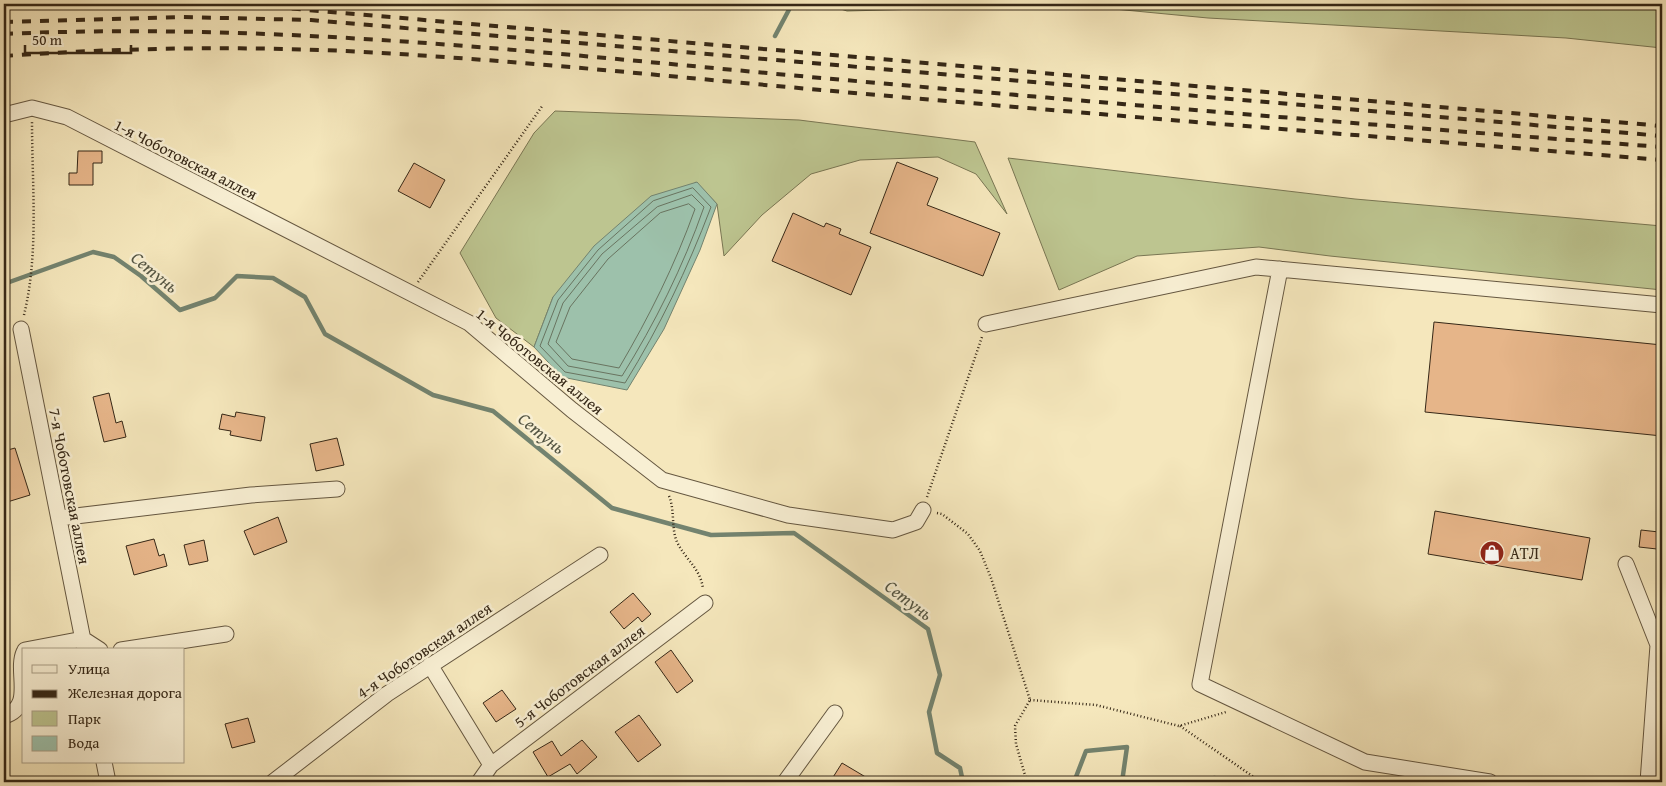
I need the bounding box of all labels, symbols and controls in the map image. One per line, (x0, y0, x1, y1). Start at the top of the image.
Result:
scale bar (25, 22, 131, 54)
text: 50 m (32, 29, 63, 50)
street label: 1-я Чоботовская аллея (110, 112, 262, 206)
water label: Сетунь (125, 244, 185, 300)
street label: 1-я Чоботовская аллея (471, 302, 609, 420)
water label: Сетунь (512, 405, 572, 461)
street label: 7-я Чоботовская аллея (43, 406, 97, 566)
shop icon: АТЛ (1479, 540, 1505, 566)
place label: АТЛ (1510, 541, 1539, 565)
water label: Сетунь (879, 573, 939, 627)
street label: 4-я Чоботовская аллея (352, 596, 496, 704)
street label: 5-я Чоботовская аллея (509, 619, 649, 733)
legend (22, 648, 185, 764)
text: Улица (68, 658, 111, 679)
text: Железная дорога (67, 682, 183, 703)
text: Парк (68, 708, 101, 729)
text: Вода (68, 732, 100, 753)

